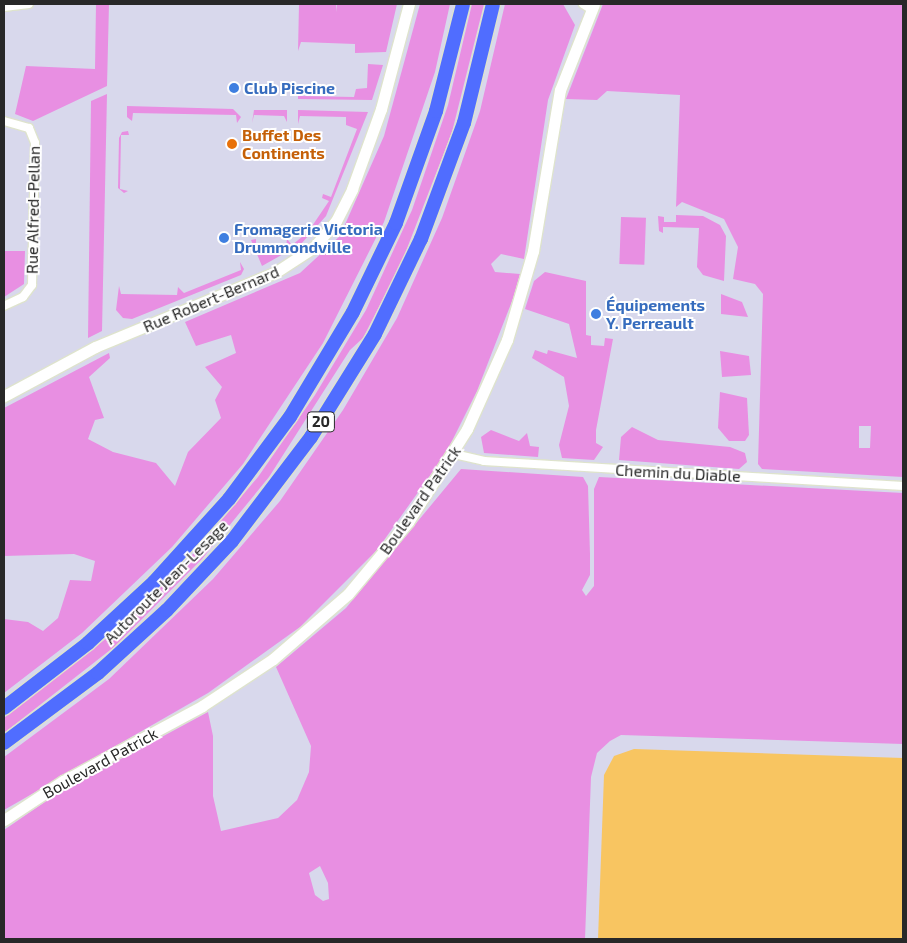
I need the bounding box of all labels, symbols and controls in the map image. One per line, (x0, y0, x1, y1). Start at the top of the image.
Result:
place label: Club Piscine (244, 78, 335, 98)
marker: Club Piscine (228, 82, 240, 94)
place label: Buffet Des Continents (242, 125, 325, 163)
marker: Buffet Des Continents (226, 138, 238, 150)
street label: Rue Alfred-Pellan (22, 146, 44, 274)
place label: Fromagerie Victoria Drummondville (234, 219, 383, 257)
marker: Fromagerie Victoria Drummondville (218, 232, 230, 244)
street label: Rue Robert-Bernard (140, 262, 282, 336)
place label: Équipements Y. Perreault (606, 295, 705, 333)
marker: Équipements Y. Perreault (590, 308, 602, 320)
road number: 20 (306, 410, 336, 434)
street label: Boulevard Patrick (375, 442, 465, 558)
street label: Chemin du Diable (615, 460, 741, 486)
street label: Autoroute Jean-Lesage (100, 516, 232, 648)
street label: Boulevard Patrick (39, 724, 161, 802)

